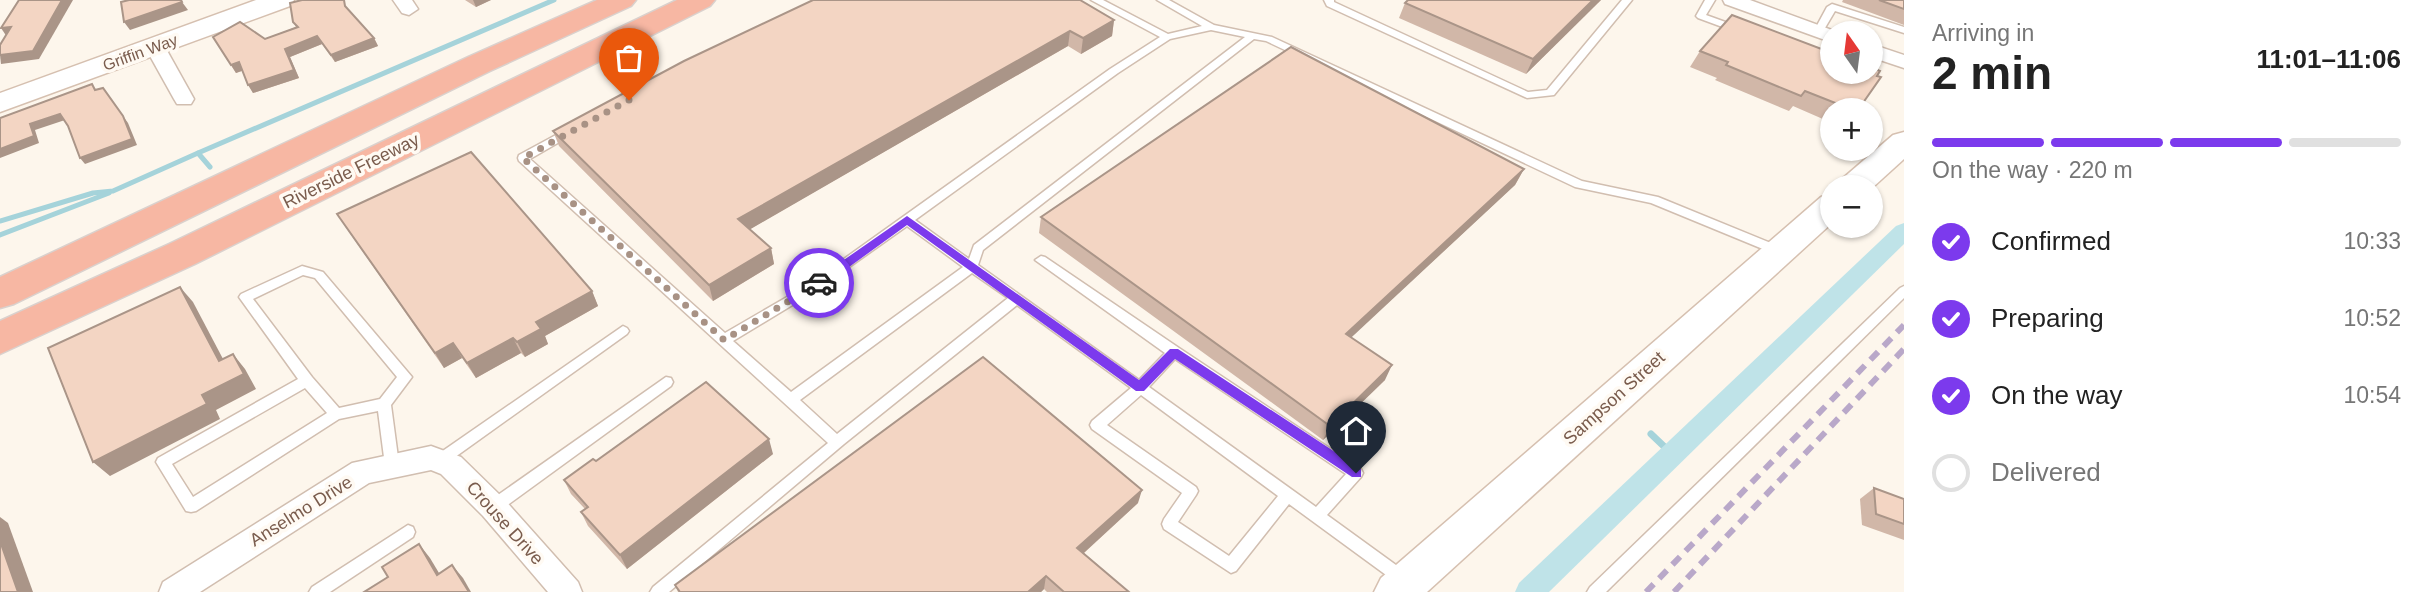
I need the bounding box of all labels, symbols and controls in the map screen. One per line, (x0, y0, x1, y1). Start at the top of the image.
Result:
text: Arriving in (1932, 20, 2034, 46)
north arrow (1820, 21, 1883, 84)
map controls (1820, 21, 1883, 238)
pin (599, 28, 659, 100)
street label: Griffin Way (101, 31, 180, 74)
icon: bag (610, 39, 648, 77)
text: 11:01–11:06 (2256, 44, 2401, 74)
text: 2 min (1932, 47, 2052, 99)
button: + (1820, 98, 1883, 161)
street label: Riverside Freeway (280, 129, 422, 213)
text: On the way · 220 m (1932, 157, 2133, 183)
button: − (1820, 175, 1883, 238)
icon: check (1932, 223, 1970, 261)
text: Confirmed (1991, 226, 2111, 256)
text: 10:33 (2343, 228, 2401, 254)
courier (784, 248, 854, 318)
icon: car (800, 264, 838, 302)
icon: check (1932, 300, 1970, 338)
text: Preparing (1991, 303, 2104, 333)
text: 10:52 (2343, 305, 2401, 331)
street label: Sampson Street (1559, 347, 1669, 449)
icon: check (1932, 377, 1970, 415)
text: On the way (1991, 380, 2123, 410)
text: 10:54 (2343, 382, 2401, 408)
pin (1326, 401, 1386, 473)
icon: home (1337, 412, 1375, 450)
text: Delivered (1991, 457, 2101, 487)
street label: Anselmo Drive (246, 472, 356, 550)
street label: Crouse Drive (462, 477, 548, 569)

